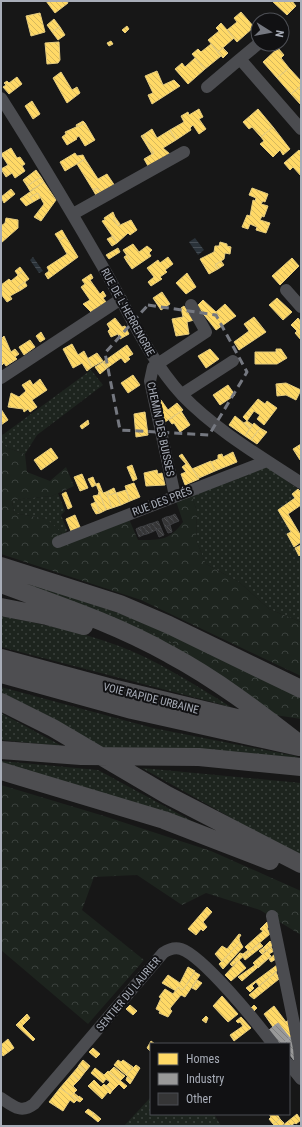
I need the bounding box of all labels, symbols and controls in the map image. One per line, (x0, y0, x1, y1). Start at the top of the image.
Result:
north arrow (250, 12, 290, 52)
text: N (272, 29, 286, 39)
street label: RUE DE L'HERRENGRIE (98, 266, 157, 359)
street label: CHEMIN DES BUISSES (144, 381, 177, 478)
street label: RUE DES PRÉS (130, 484, 194, 519)
street label: VOIE RAPIDE URBAINE (102, 680, 201, 717)
street label: SENTIER DU LAURIER (94, 954, 163, 1034)
legend (150, 1043, 290, 1115)
text: Homes (186, 1052, 220, 1066)
text: Industry (186, 1072, 224, 1086)
text: Other (186, 1092, 212, 1106)

